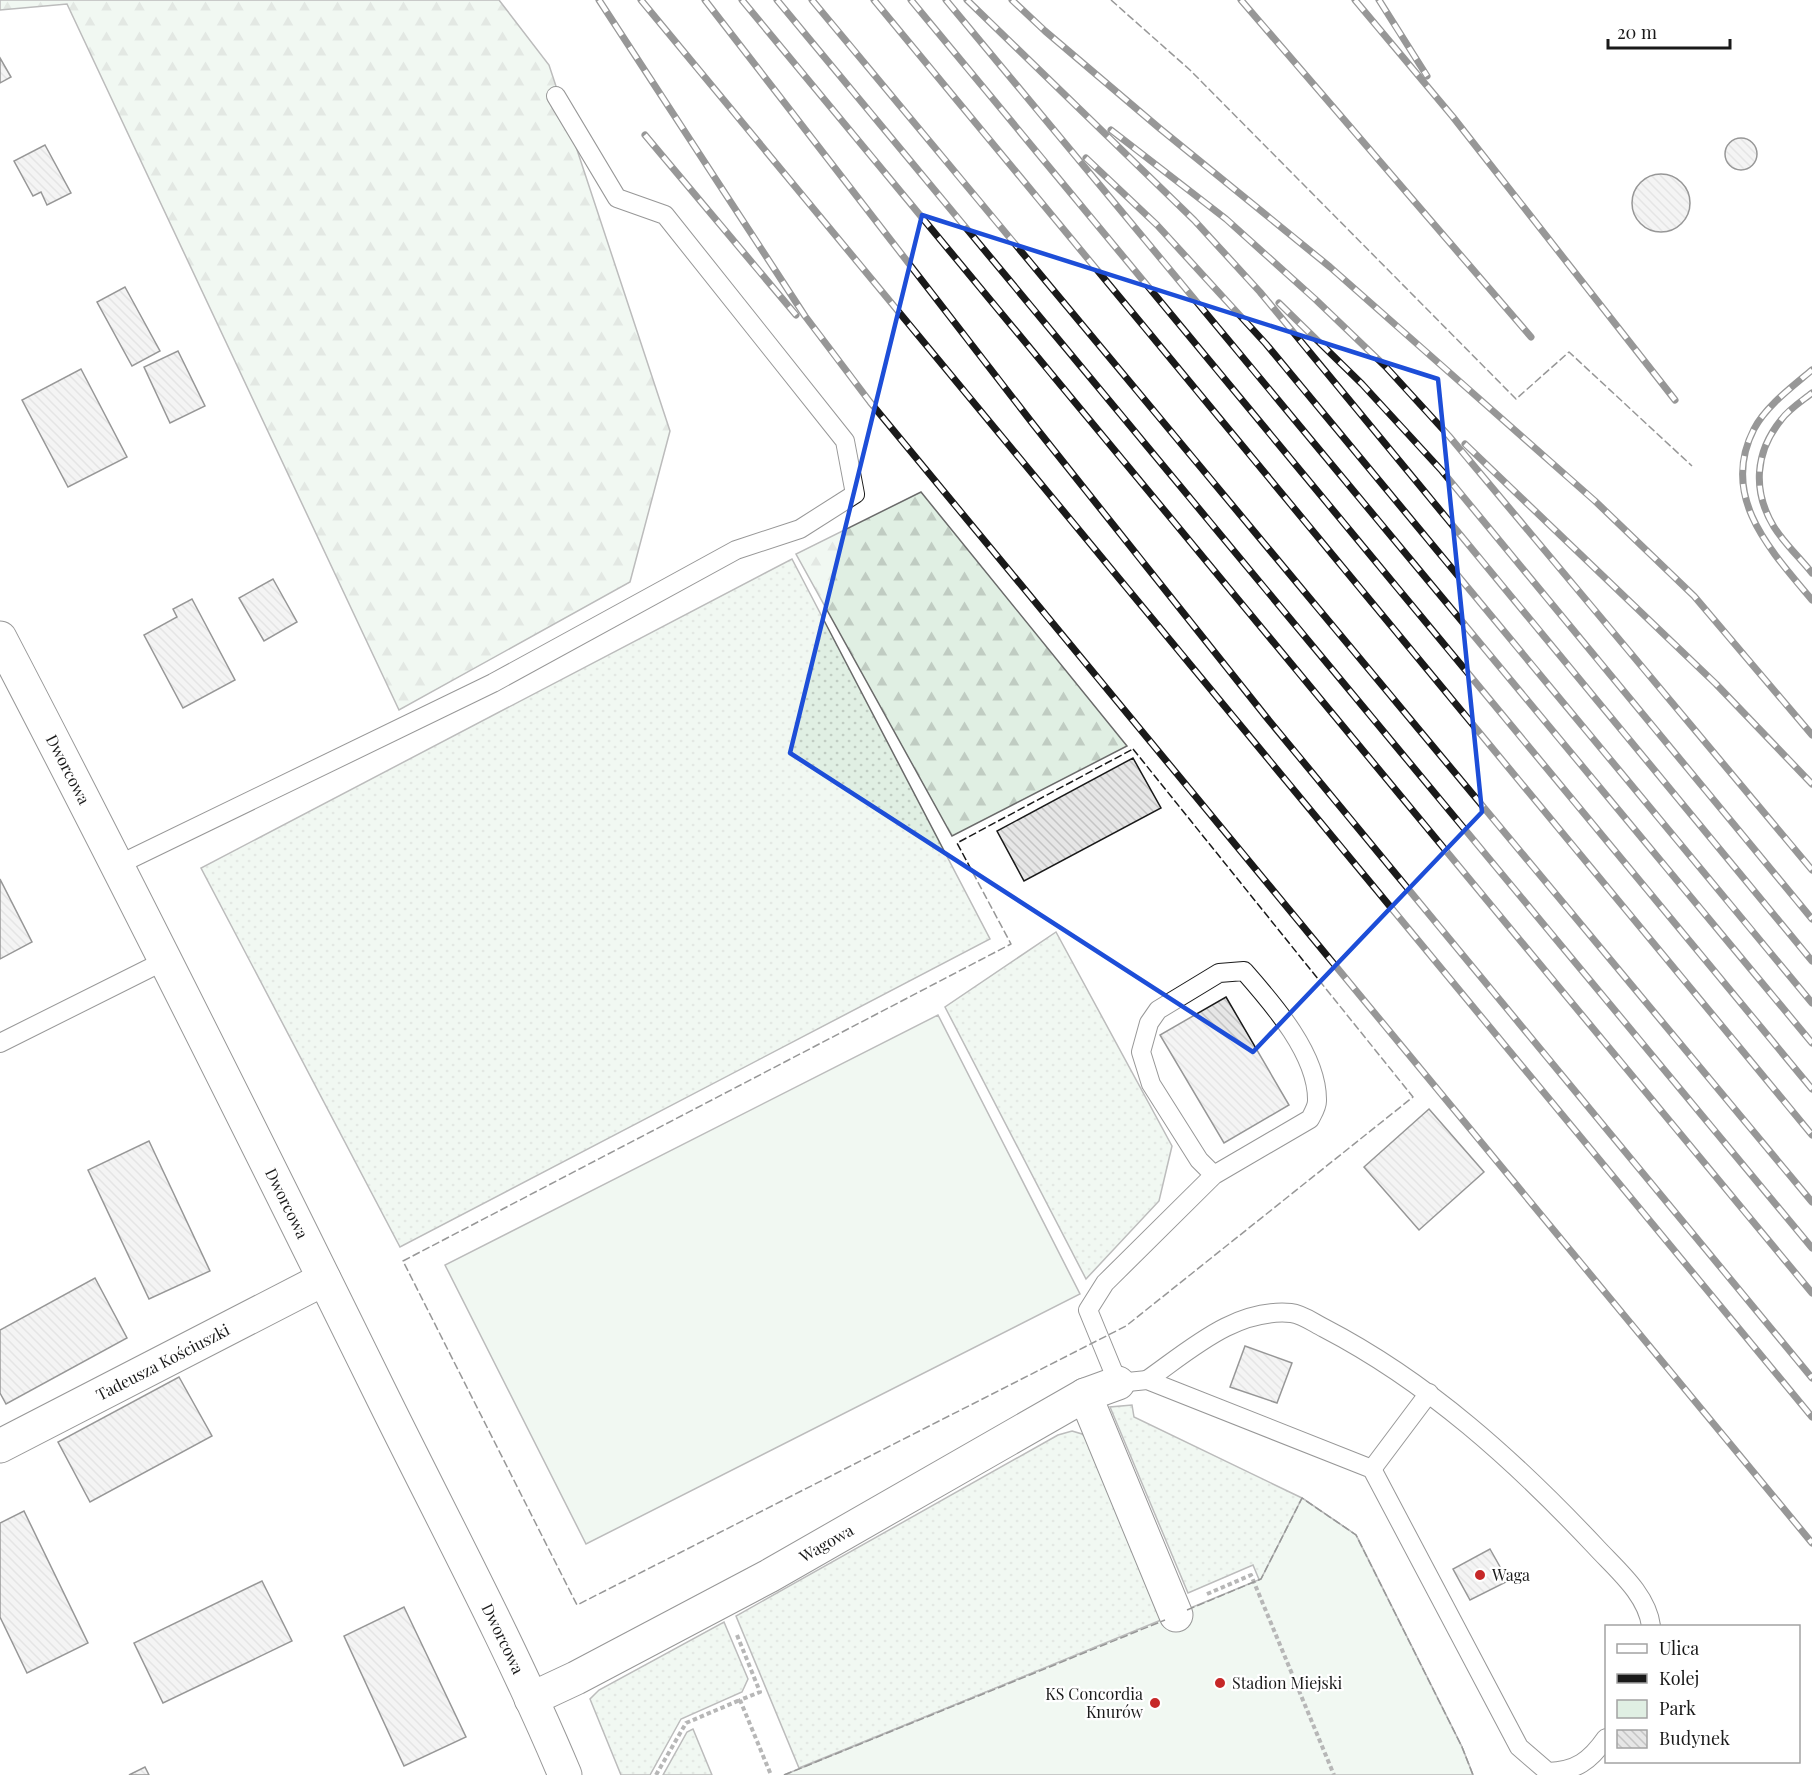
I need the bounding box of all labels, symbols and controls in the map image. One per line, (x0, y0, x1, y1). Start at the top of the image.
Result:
scale bar (1608, 12, 1730, 50)
text: 20 m (1617, 20, 1657, 44)
street label: Dworcowa (42, 731, 95, 808)
street label: Dworcowa (261, 1164, 314, 1242)
street label: Tadeusza Kościuszki (92, 1318, 233, 1405)
street label: Wagowa (794, 1519, 857, 1567)
place label: Waga (1491, 1564, 1530, 1585)
marker: Waga (1473, 1568, 1487, 1582)
street label: Dworcowa (477, 1600, 529, 1677)
legend (1605, 1625, 1800, 1763)
text: Ulica (1659, 1636, 1699, 1660)
text: Kolej (1659, 1666, 1699, 1690)
place label: Stadion Miejski (1232, 1672, 1343, 1693)
marker: Stadion Miejski (1213, 1676, 1227, 1690)
place label: KS Concordia Knurów (1045, 1683, 1144, 1722)
marker: KS Concordia Knurów (1148, 1696, 1162, 1710)
text: Park (1659, 1696, 1696, 1720)
text: Budynek (1659, 1726, 1730, 1750)

